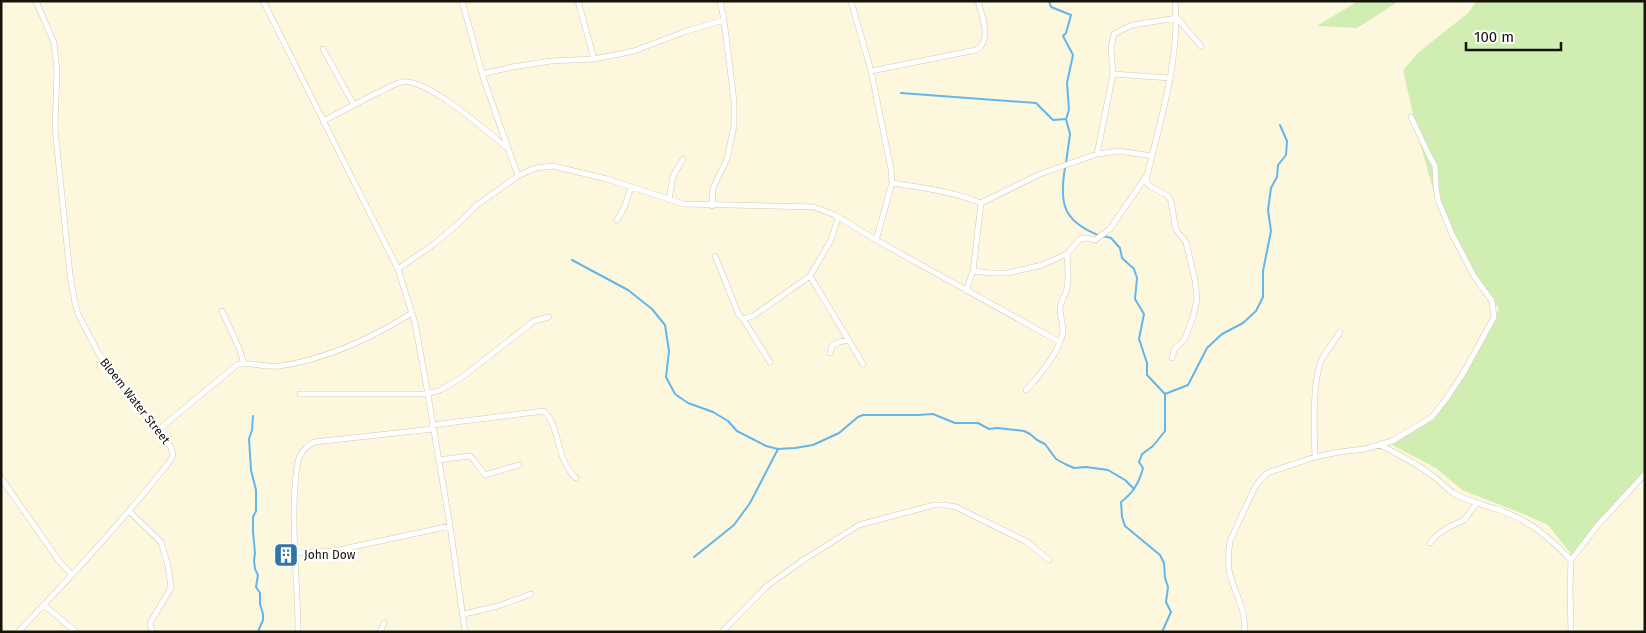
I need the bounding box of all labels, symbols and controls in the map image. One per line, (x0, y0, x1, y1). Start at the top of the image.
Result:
scale bar (1466, 20, 1561, 52)
text: 100 m (1474, 28, 1514, 46)
street label: Bloem Water Street (97, 355, 173, 447)
building icon: John Dow (273, 542, 299, 568)
place label: John Dow (304, 548, 356, 562)

